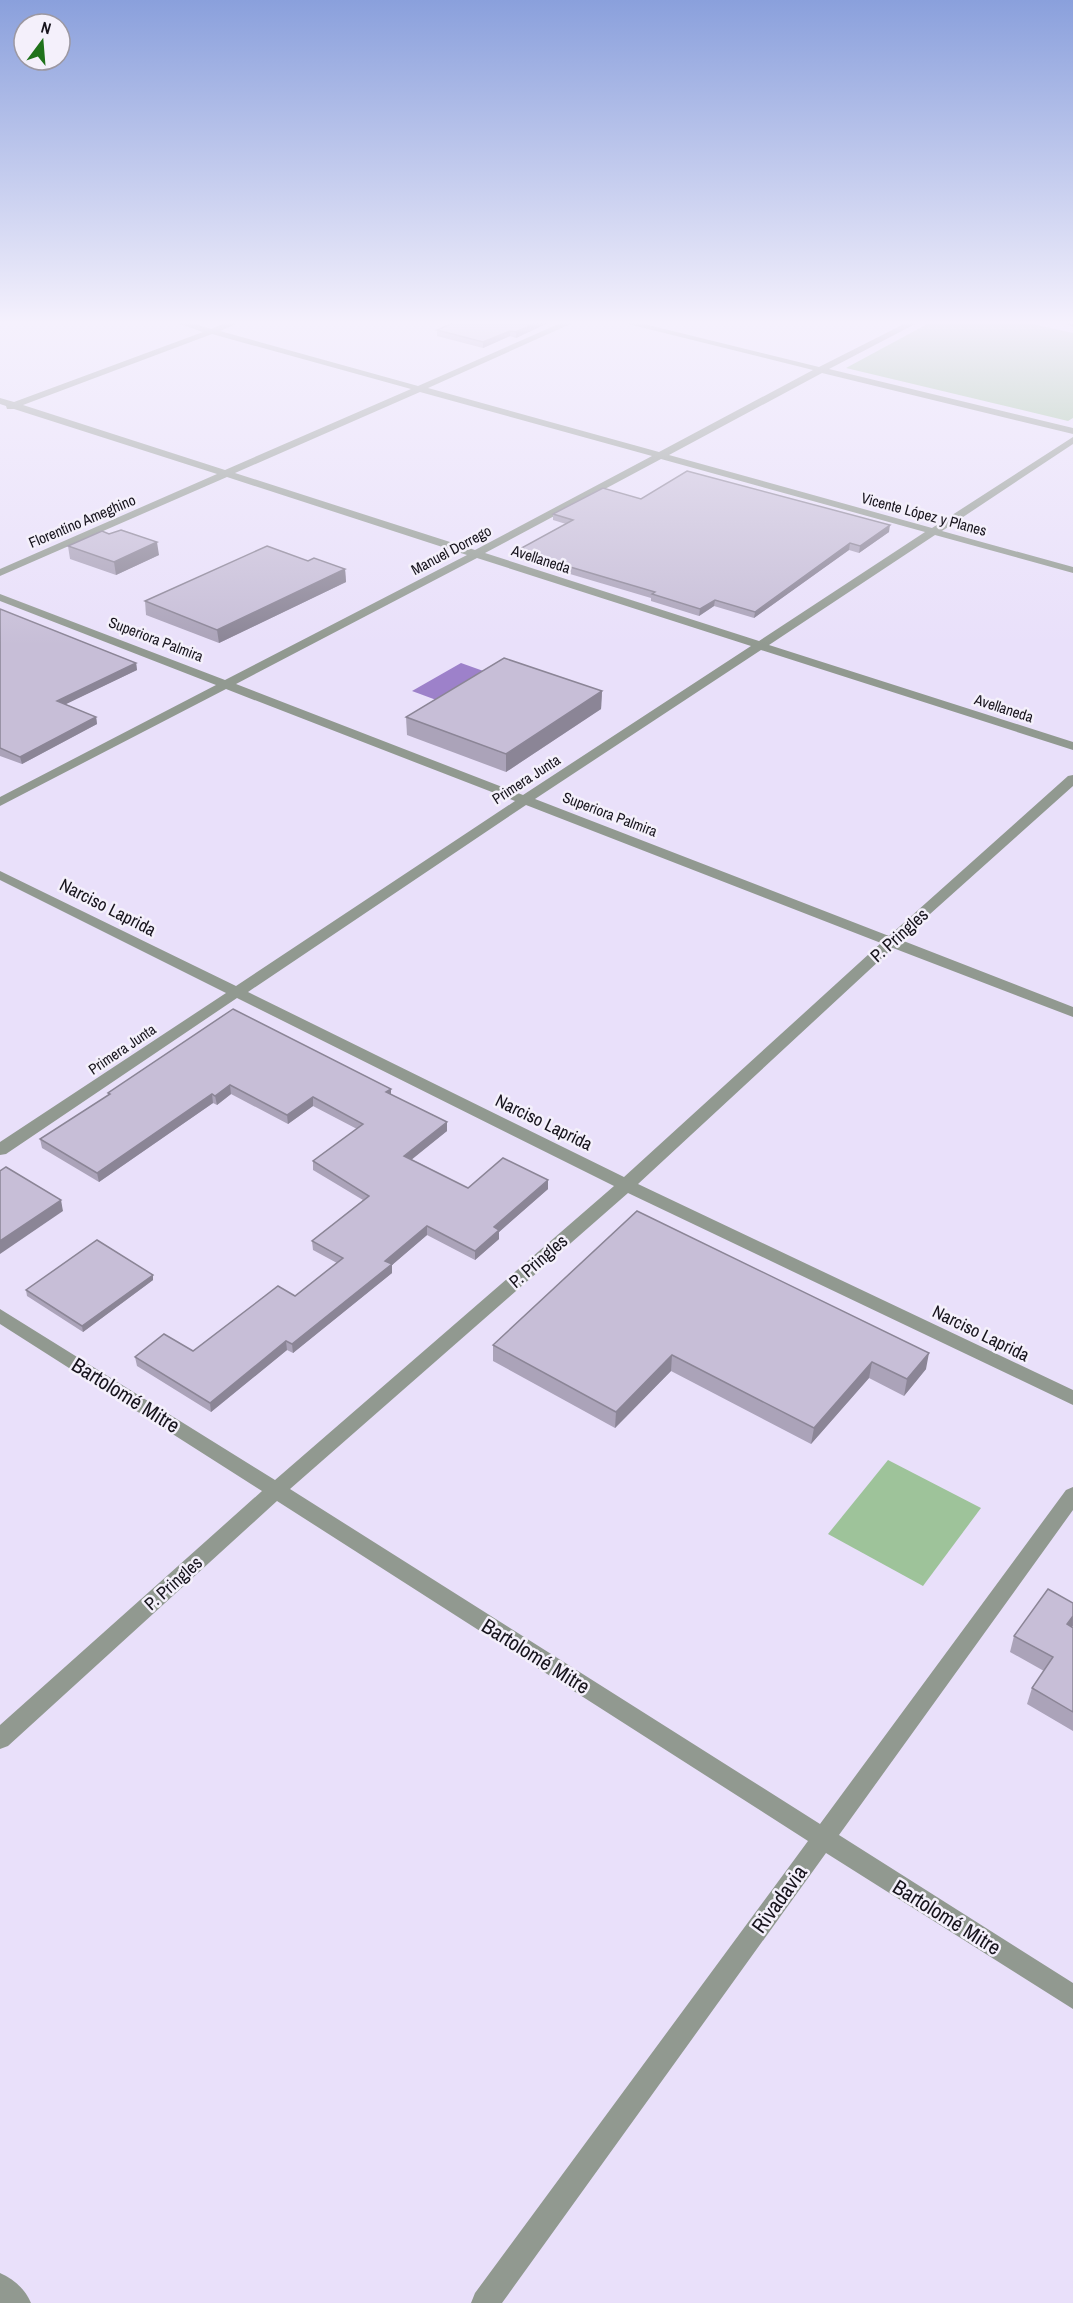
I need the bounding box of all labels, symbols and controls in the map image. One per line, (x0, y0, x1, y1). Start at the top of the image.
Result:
north arrow (12, 12, 72, 72)
text: N (39, 16, 54, 39)
street label: Vicente López y Planes (859, 487, 989, 541)
street label: Florentino Ameghino (25, 489, 139, 553)
street label: Manuel Dorrego (407, 520, 495, 580)
street label: Avellaneda (508, 539, 573, 578)
street label: Superiora Palmira (106, 611, 207, 667)
street label: Avellaneda (971, 688, 1036, 727)
street label: Primera Junta (488, 749, 564, 809)
street label: Superiora Palmira (560, 786, 661, 842)
street label: Narciso Laprida (56, 872, 160, 942)
street label: P. Pringles (865, 902, 933, 968)
street label: Primera Junta (84, 1019, 160, 1079)
street label: Narciso Laprida (491, 1088, 597, 1156)
street label: P. Pringles (503, 1229, 573, 1293)
street label: Narciso Laprida (928, 1299, 1034, 1367)
street label: Bartolomé Mitre (66, 1350, 186, 1440)
street label: P. Pringles (139, 1550, 207, 1616)
street label: Bartolomé Mitre (476, 1611, 596, 1701)
street label: Rivadavia (744, 1859, 814, 1939)
street label: Bartolomé Mitre (887, 1872, 1007, 1962)

